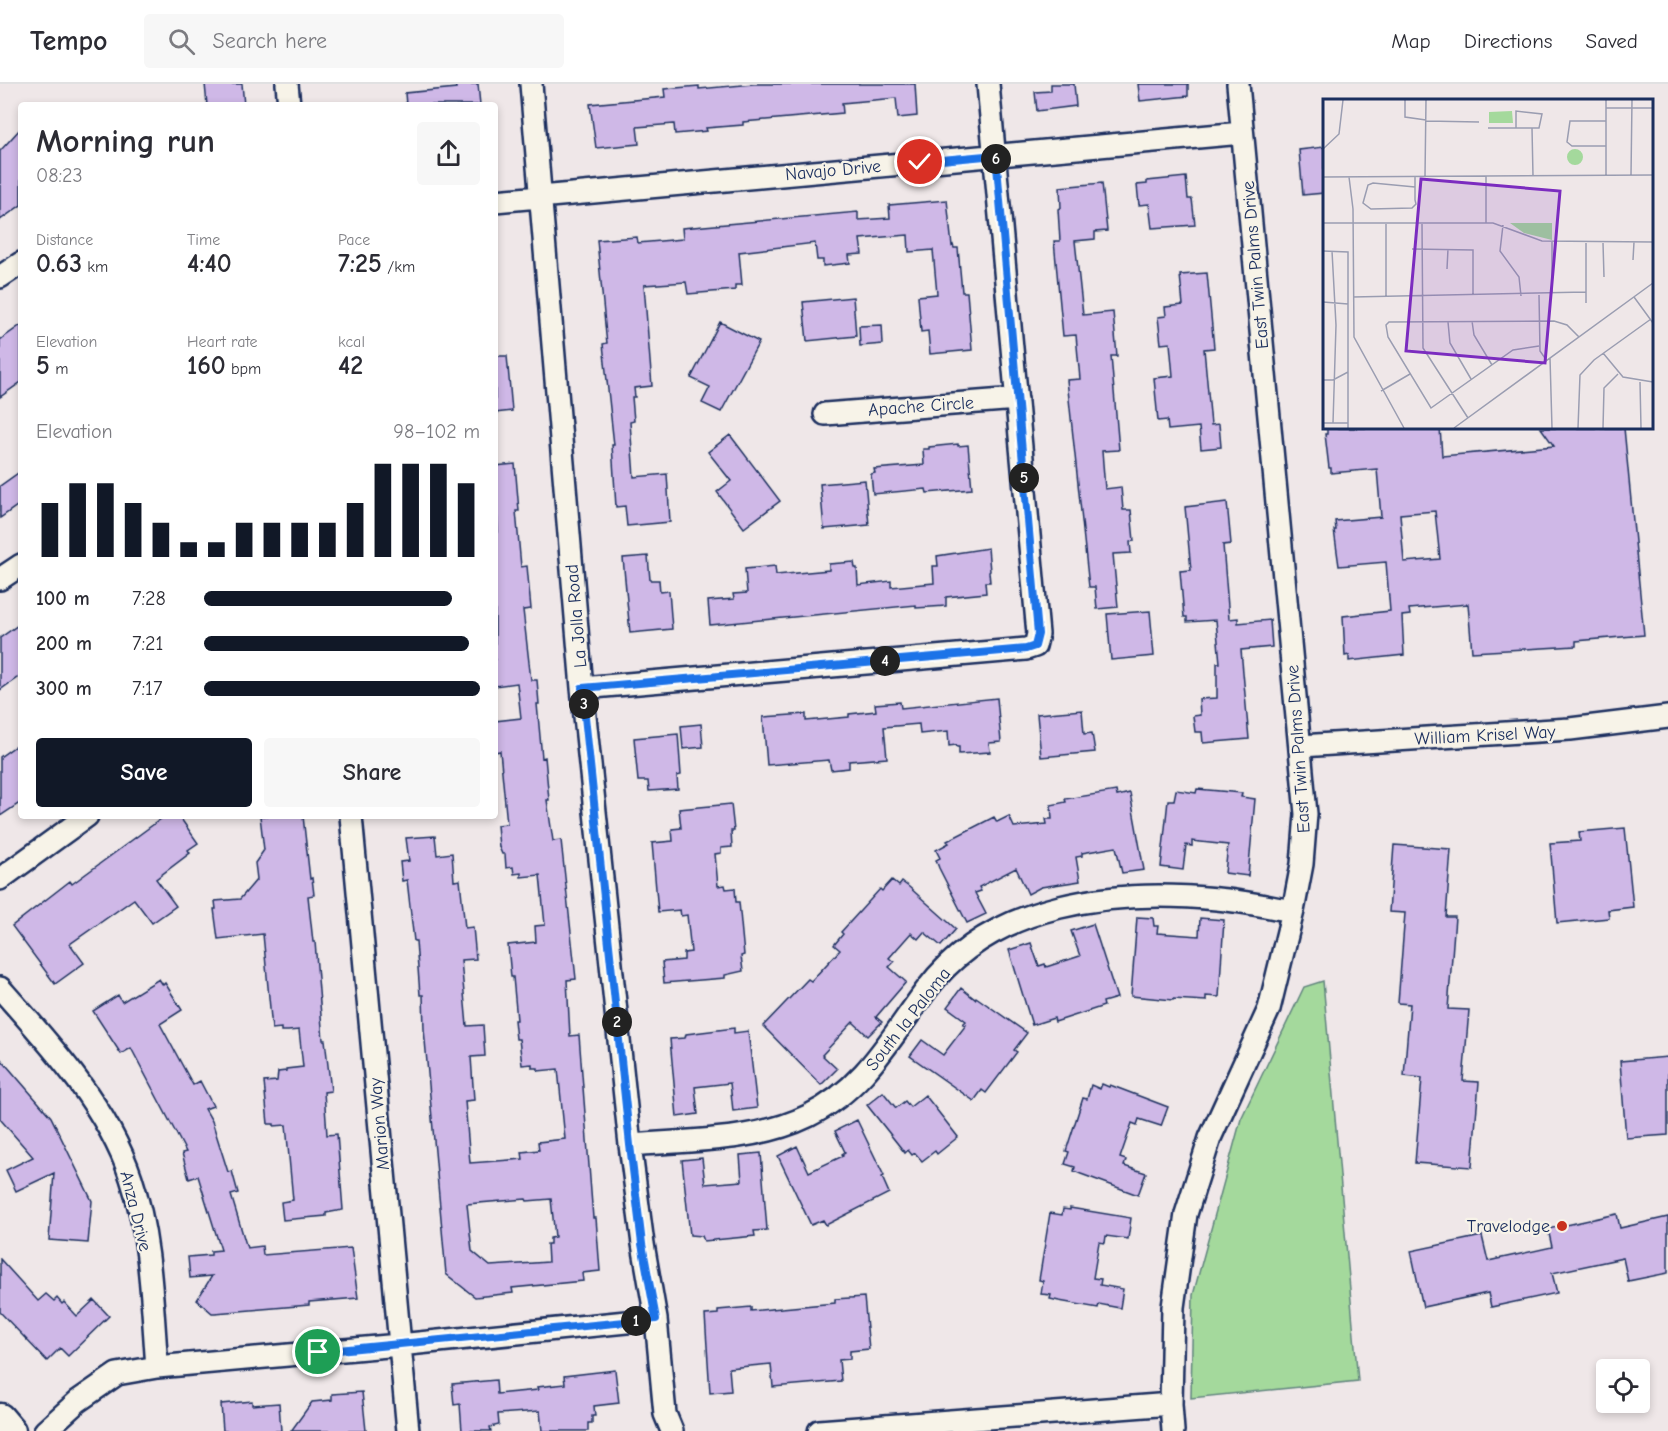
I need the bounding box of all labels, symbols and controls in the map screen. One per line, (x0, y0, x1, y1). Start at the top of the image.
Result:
search box (144, 14, 564, 68)
text: Tempo (30, 25, 108, 57)
icon: search (165, 25, 198, 58)
text: Search here (213, 28, 327, 54)
text: Map (1391, 29, 1431, 53)
text: Directions (1464, 29, 1553, 53)
text: Saved (1586, 29, 1638, 53)
inset map (1323, 99, 1653, 429)
text: Morning run (36, 122, 215, 160)
button: share (417, 122, 480, 185)
pin (894, 136, 945, 187)
pin: 6 (981, 144, 1011, 174)
icon: check (903, 145, 936, 178)
text: 6 (992, 150, 1000, 168)
street label: Navajo Drive (784, 156, 882, 185)
text: 08:23 (36, 164, 83, 187)
street label: East Twin Palms Drive (1238, 180, 1273, 350)
text: Distance (36, 231, 93, 249)
text: Time (187, 231, 220, 249)
text: Pace (338, 231, 370, 249)
text: 0.63 (36, 249, 82, 279)
text: 4:40 (187, 249, 232, 279)
text: 7:25 (338, 249, 382, 279)
text: km (82, 258, 108, 276)
text: /km (382, 258, 415, 276)
text: Elevation (36, 333, 97, 351)
text: Heart rate (187, 333, 258, 351)
text: kcal (338, 333, 365, 351)
text: 5 (36, 351, 50, 381)
text: 160 (187, 351, 226, 381)
text: 42 (338, 351, 363, 381)
text: m (50, 360, 68, 378)
text: bpm (226, 360, 261, 378)
street label: Apache Circle (867, 392, 975, 421)
text: Elevation (36, 420, 113, 443)
text: 98–102 m (393, 420, 480, 443)
pin: 5 (1009, 463, 1039, 493)
text: 5 (1020, 469, 1028, 487)
street label: La Jolla Road (562, 563, 591, 669)
text: 100 m (36, 587, 90, 610)
text: 7:28 (132, 587, 166, 610)
text: 200 m (36, 632, 92, 655)
text: 7:21 (132, 632, 163, 655)
pin: 4 (870, 646, 900, 676)
text: 4 (881, 652, 889, 670)
street label: East Twin Palms Drive (1282, 664, 1315, 834)
text: 300 m (36, 677, 92, 700)
text: 7:17 (132, 677, 162, 700)
pin: 3 (569, 689, 599, 719)
text: 3 (580, 695, 588, 713)
street label: William Krisel Way (1414, 721, 1557, 750)
button: Save (36, 738, 252, 807)
button: Share (264, 738, 480, 807)
street label: South la Paloma (862, 964, 955, 1075)
pin: 2 (602, 1007, 632, 1037)
text: 2 (613, 1013, 621, 1031)
street label: Marion Way (365, 1076, 394, 1171)
street label: Anza Drive (115, 1169, 156, 1253)
place label: Travelodge (1467, 1216, 1550, 1237)
marker: Travelodge (1555, 1219, 1569, 1233)
pin: 1 (621, 1306, 651, 1336)
text: 1 (633, 1312, 639, 1330)
pin (292, 1326, 343, 1377)
icon: arrive (301, 1335, 334, 1368)
map controls (1596, 1359, 1650, 1413)
button: locate (1596, 1359, 1650, 1413)

